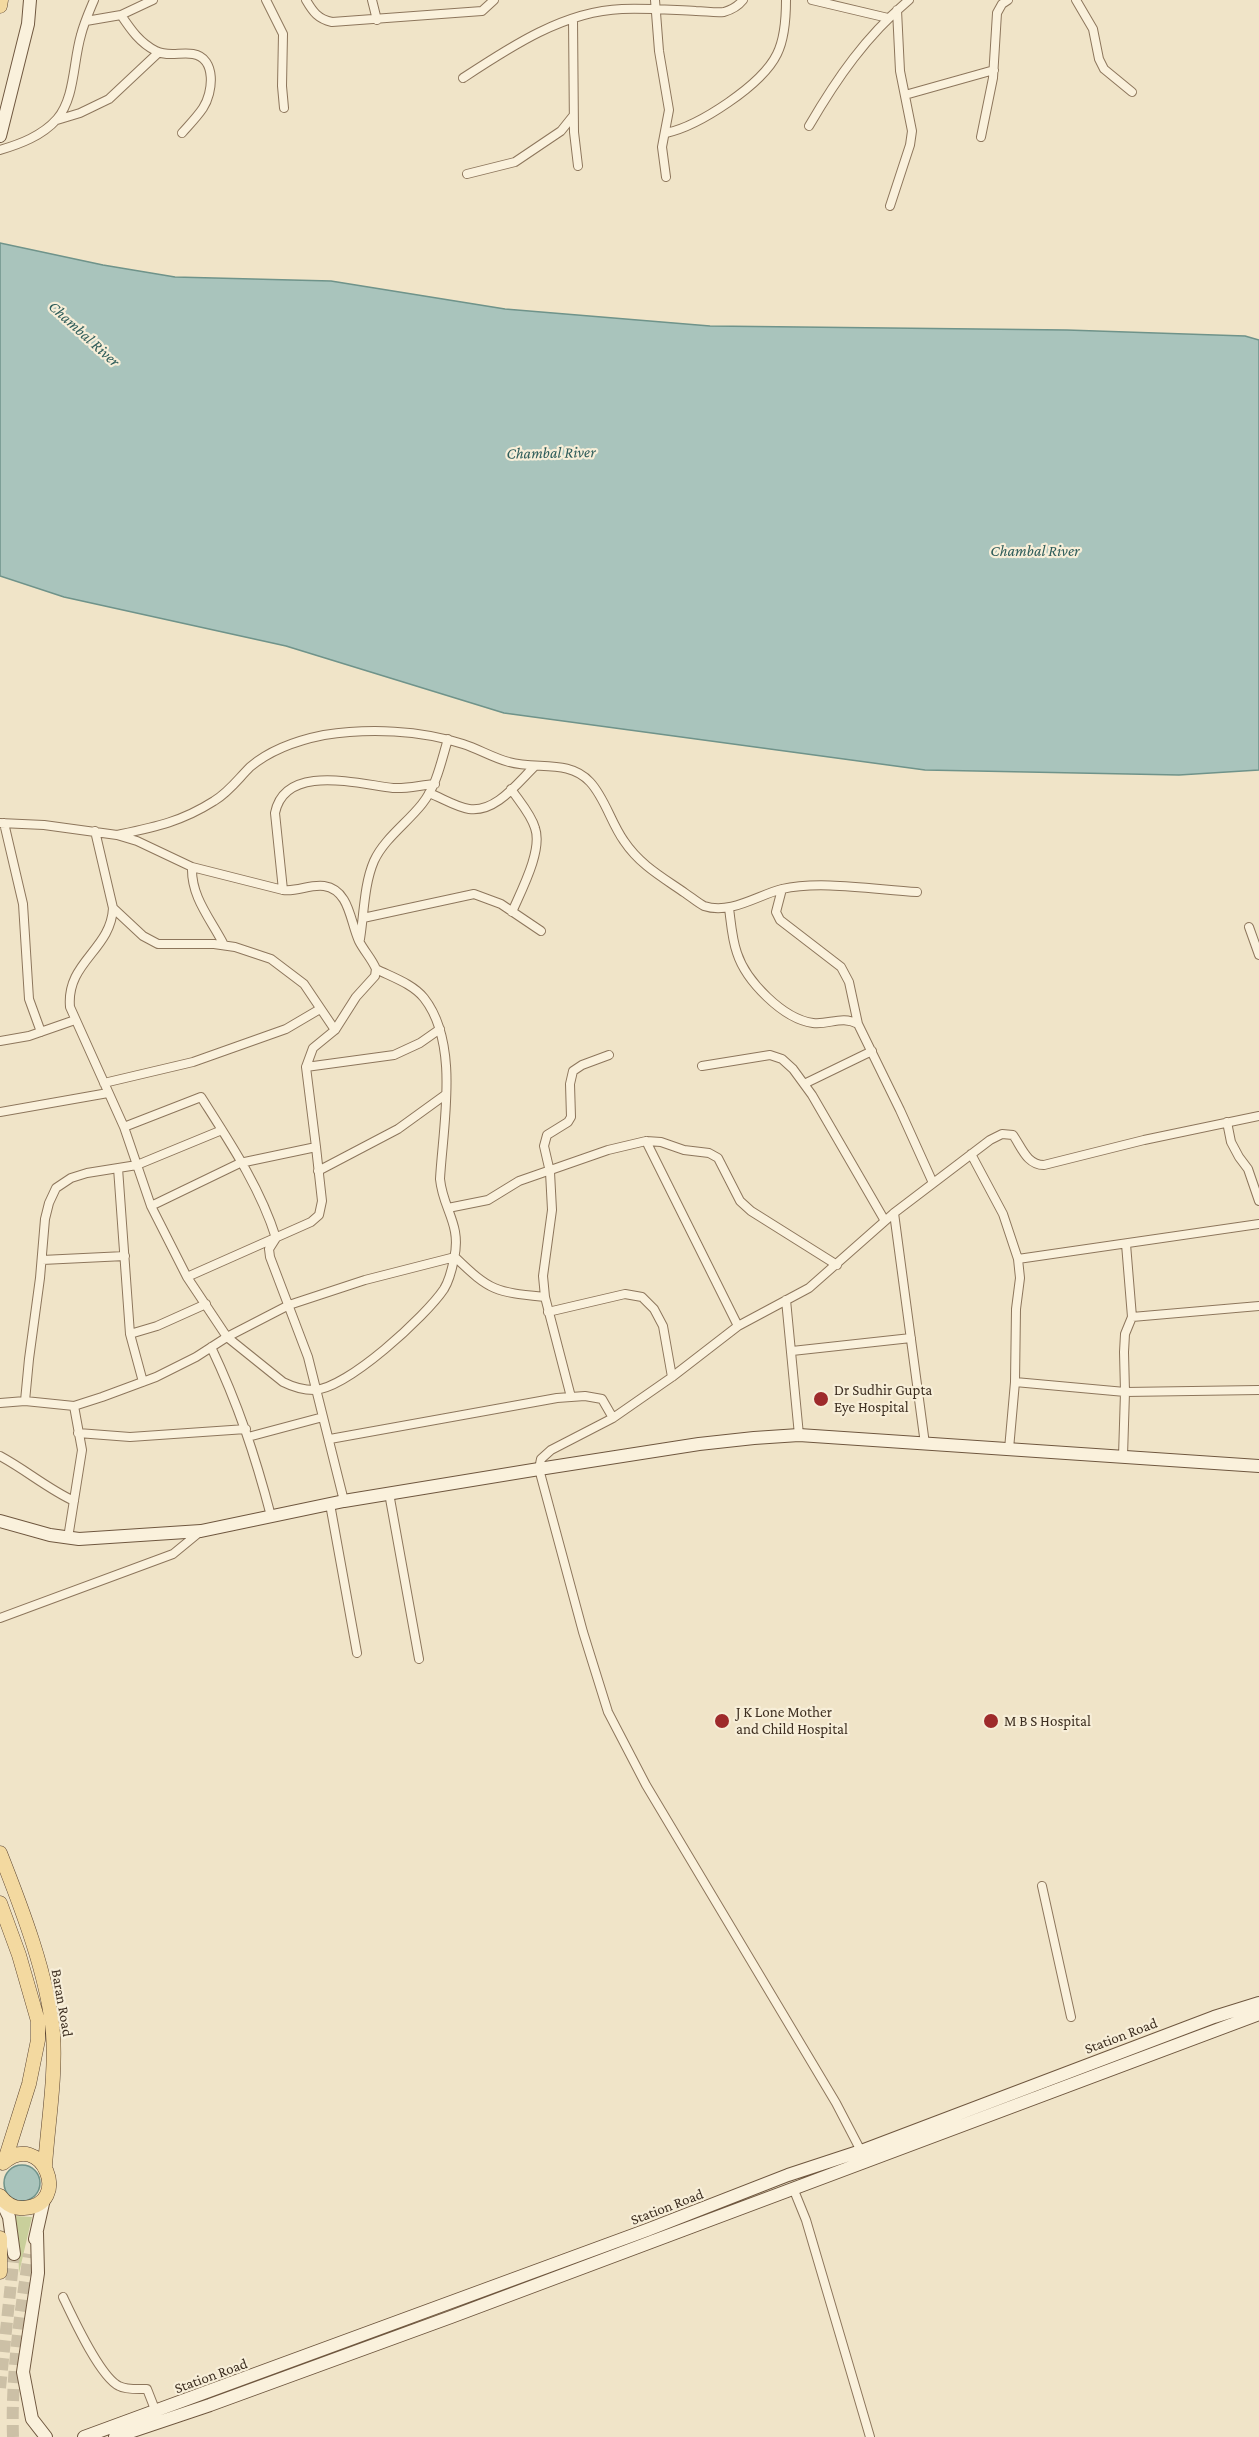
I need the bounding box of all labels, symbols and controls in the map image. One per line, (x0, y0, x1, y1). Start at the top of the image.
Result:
water label: Chambal River (44, 297, 124, 371)
water label: Chambal River (506, 443, 596, 463)
water label: Chambal River (990, 541, 1080, 561)
place label: Dr Sudhir Gupta Eye Hospital (834, 1381, 932, 1416)
marker: Dr Sudhir Gupta Eye Hospital (812, 1390, 830, 1408)
place label: J K Lone Mother and Child Hospital (736, 1703, 848, 1738)
marker: J K Lone Mother and Child Hospital (713, 1712, 731, 1730)
marker: M B S Hospital (982, 1712, 1000, 1730)
place label: M B S Hospital (1004, 1712, 1091, 1730)
street label: Baran Road (47, 1968, 77, 2038)
street label: Station Road (1082, 2014, 1160, 2058)
street label: Station Road (628, 2185, 706, 2229)
street label: Station Road (172, 2354, 250, 2398)

